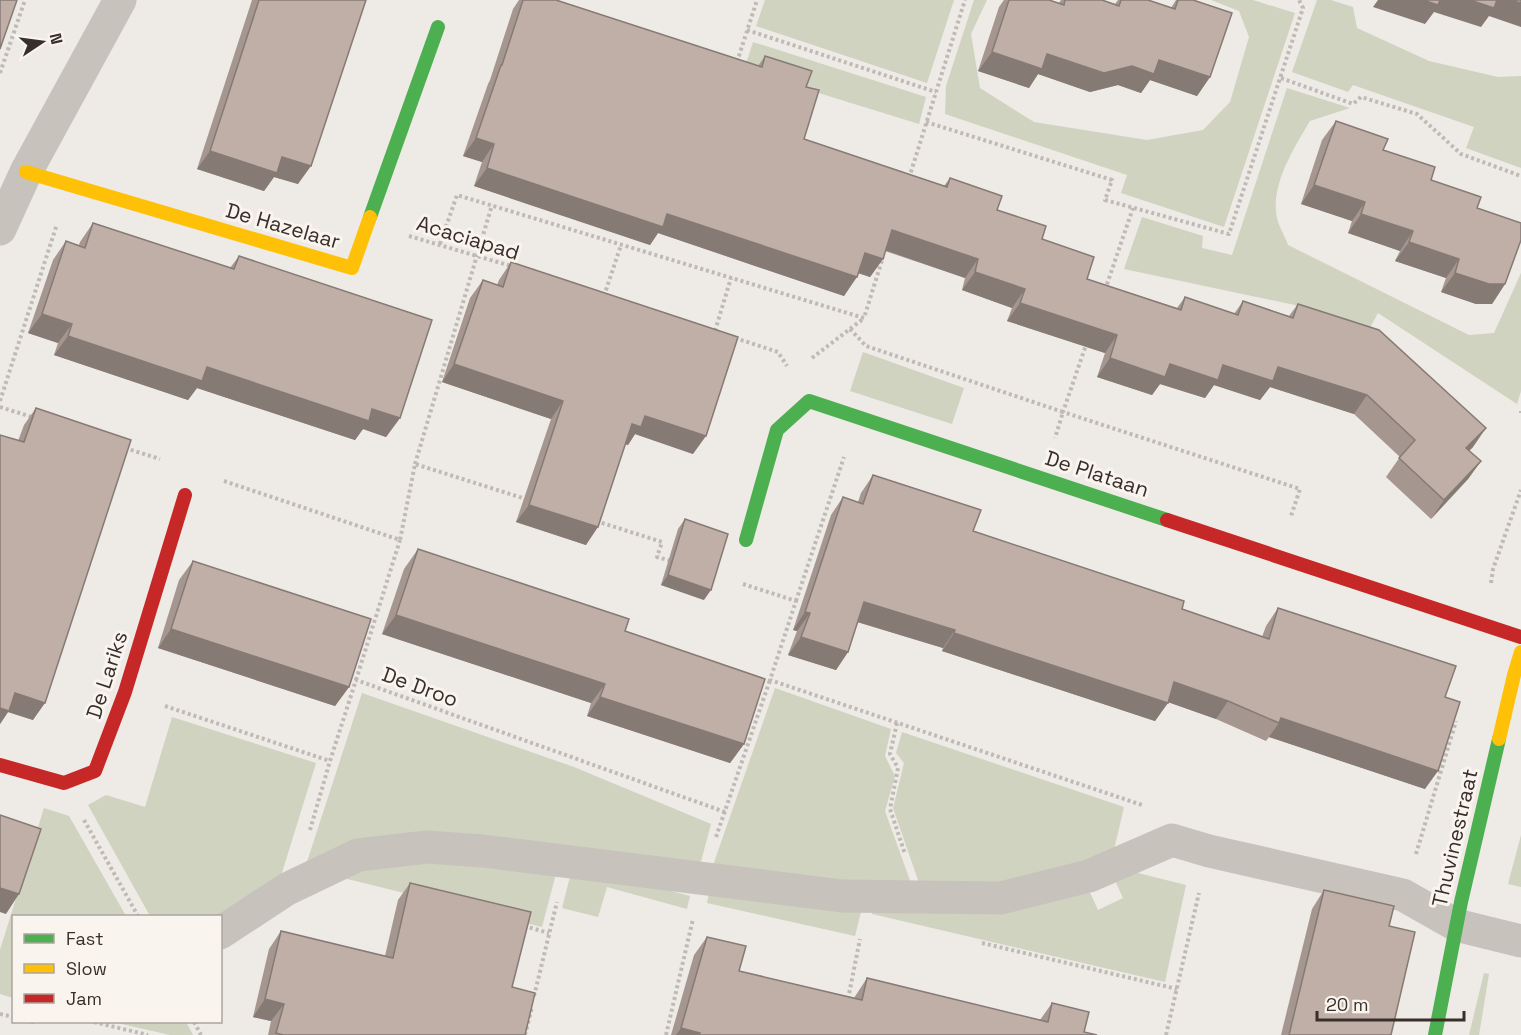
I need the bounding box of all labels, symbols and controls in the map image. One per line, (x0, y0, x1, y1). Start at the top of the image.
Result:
north arrow (12, 12, 72, 72)
text: N (45, 31, 68, 46)
street label: De Hazelaar (223, 196, 344, 255)
street label: Acaciapad (413, 209, 523, 266)
street label: De Plataan (1042, 444, 1152, 503)
street label: De Lariks (80, 628, 133, 722)
street label: De Droo (378, 660, 462, 713)
street label: Thuvinestraat (1426, 766, 1484, 910)
legend (12, 915, 222, 1023)
text: Fast (66, 927, 103, 950)
text: Slow (66, 957, 107, 980)
scale bar (1317, 984, 1464, 1022)
text: Jam (66, 987, 102, 1010)
text: 20 m (1326, 993, 1369, 1016)

